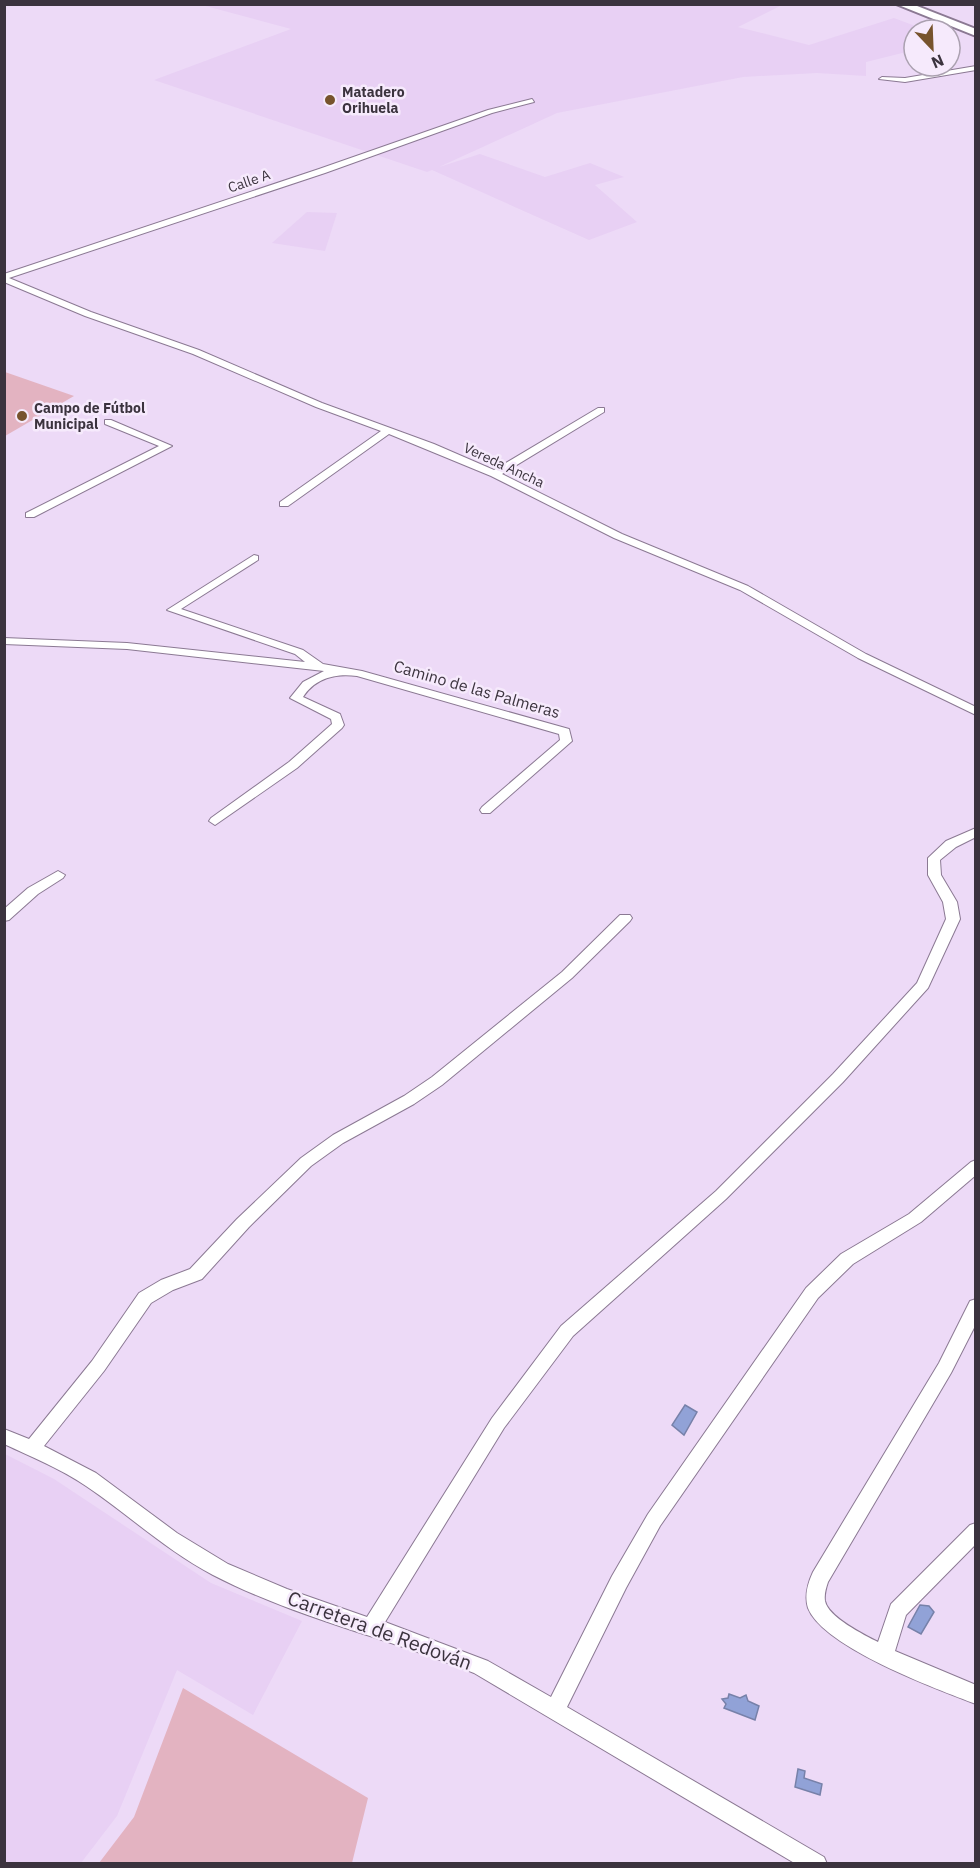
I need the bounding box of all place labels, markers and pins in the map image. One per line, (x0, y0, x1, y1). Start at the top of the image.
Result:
place label: Matadero Orihuela (342, 83, 405, 117)
marker: Matadero Orihuela (323, 93, 337, 107)
place label: Campo de Fútbol Municipal (34, 399, 145, 433)
marker: Campo de Fútbol Municipal (15, 409, 29, 423)

